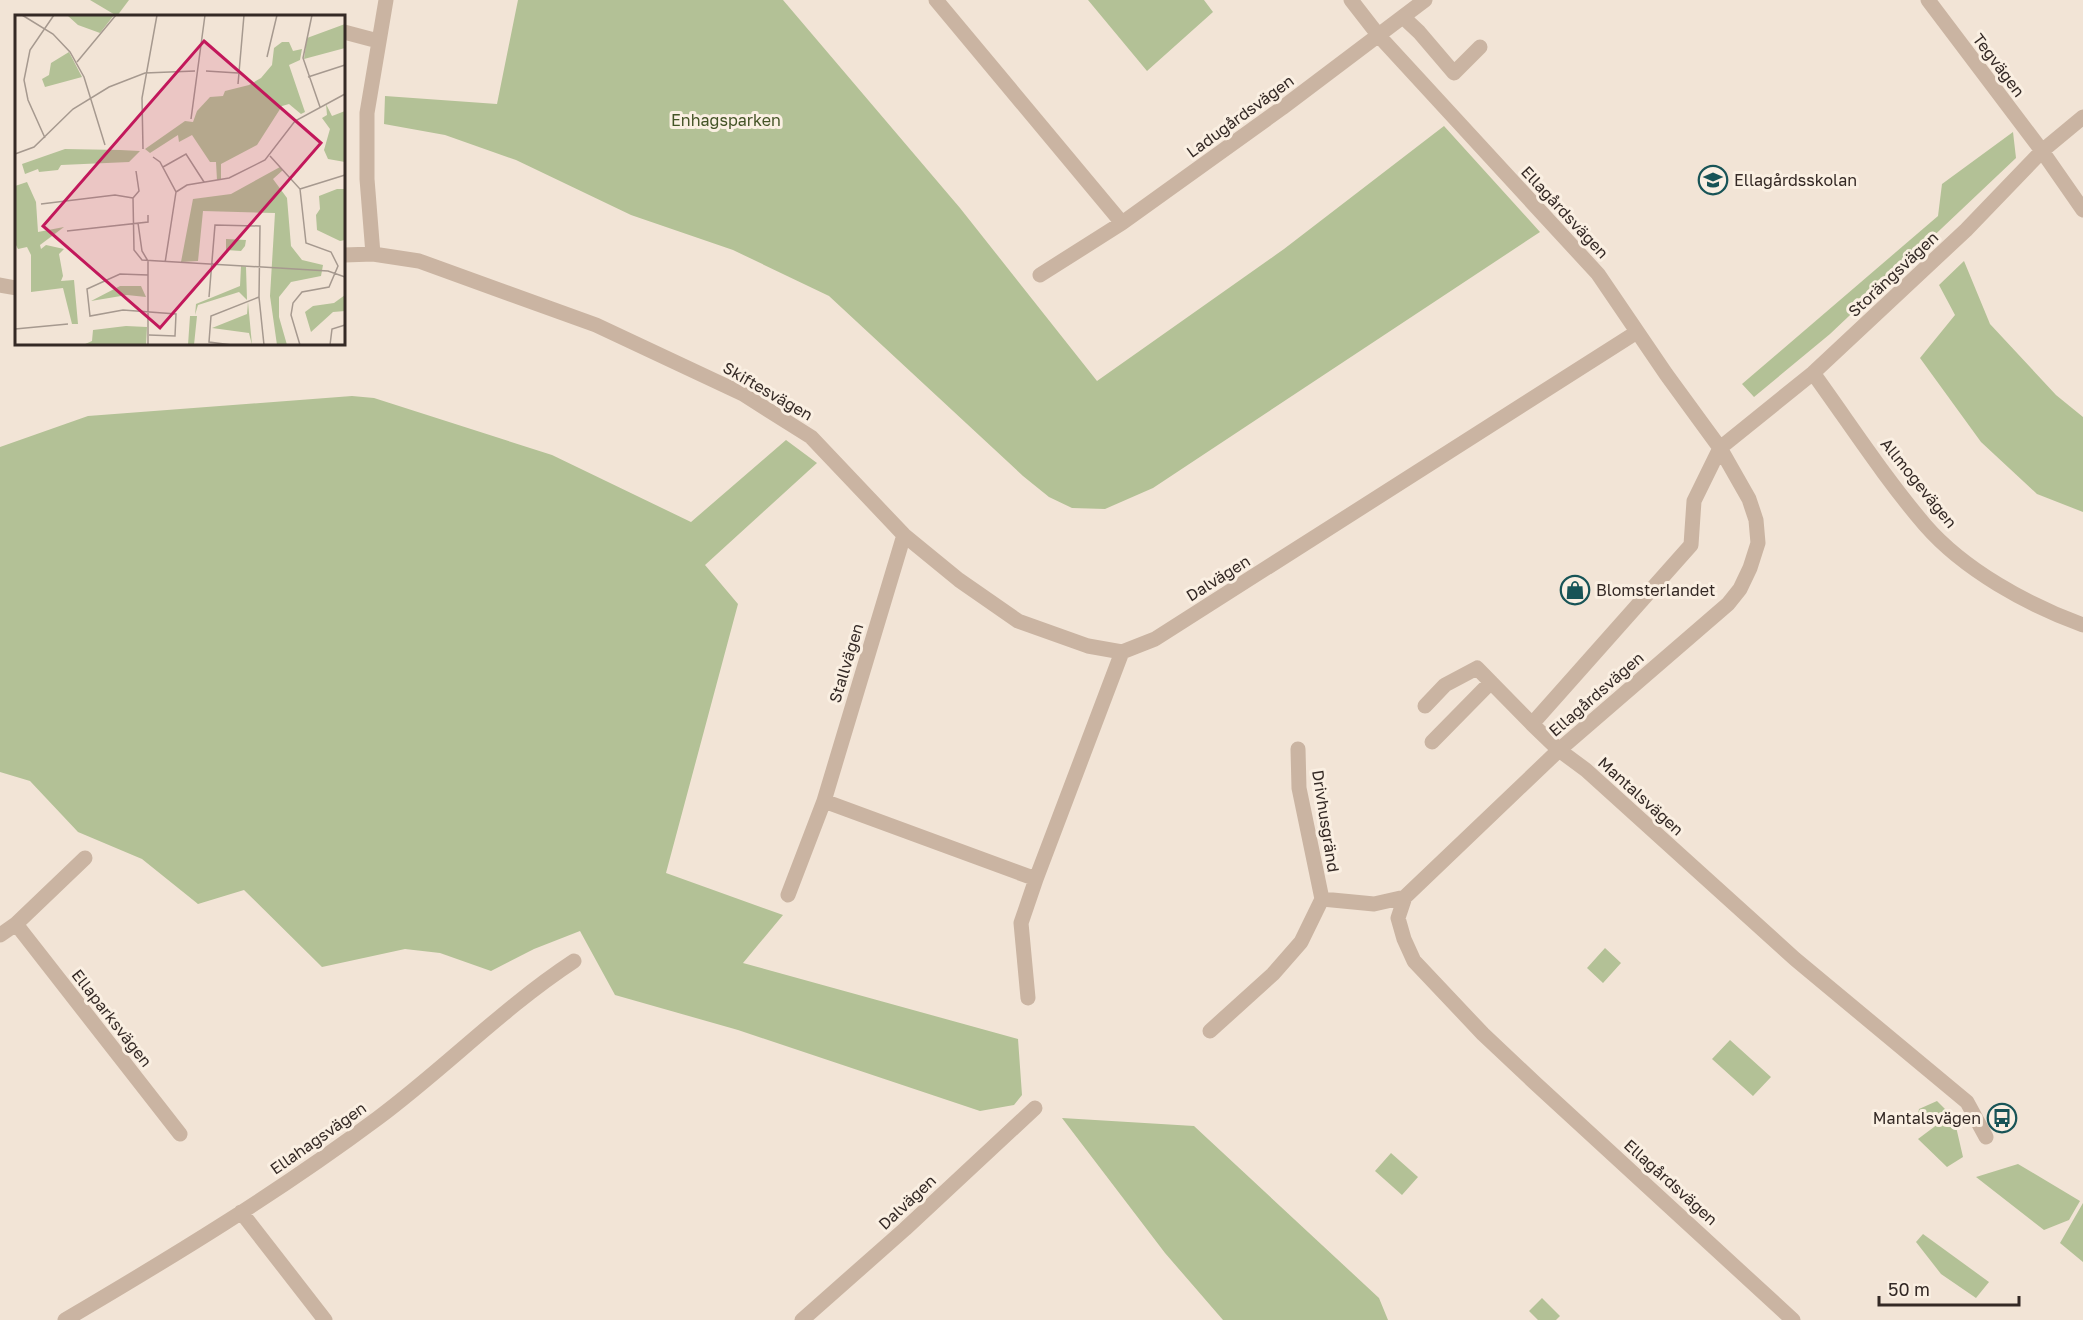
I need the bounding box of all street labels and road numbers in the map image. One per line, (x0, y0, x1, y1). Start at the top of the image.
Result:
street label: Tegvägen (1969, 29, 2029, 101)
street label: Ladugårdsvägen (1182, 70, 1298, 162)
street label: Ellagårdsvägen (1517, 162, 1613, 262)
street label: Storängsvägen (1844, 227, 1942, 321)
street label: Skiftesvägen (720, 357, 816, 425)
street label: Allmogevägen (1877, 434, 1961, 532)
street label: Dalvägen (1182, 551, 1254, 605)
street label: Stallvägen (824, 621, 868, 705)
street label: Ellagårdsvägen (1545, 647, 1647, 741)
street label: Mantalsvägen (1594, 752, 1688, 840)
street label: Drivhusgränd (1308, 768, 1344, 874)
street label: Ellaparksvägen (68, 965, 156, 1071)
street label: Ellahagsvägen (266, 1097, 370, 1179)
street label: Ellagårdsvägen (1620, 1135, 1722, 1229)
street label: Dalvägen (874, 1170, 940, 1234)

